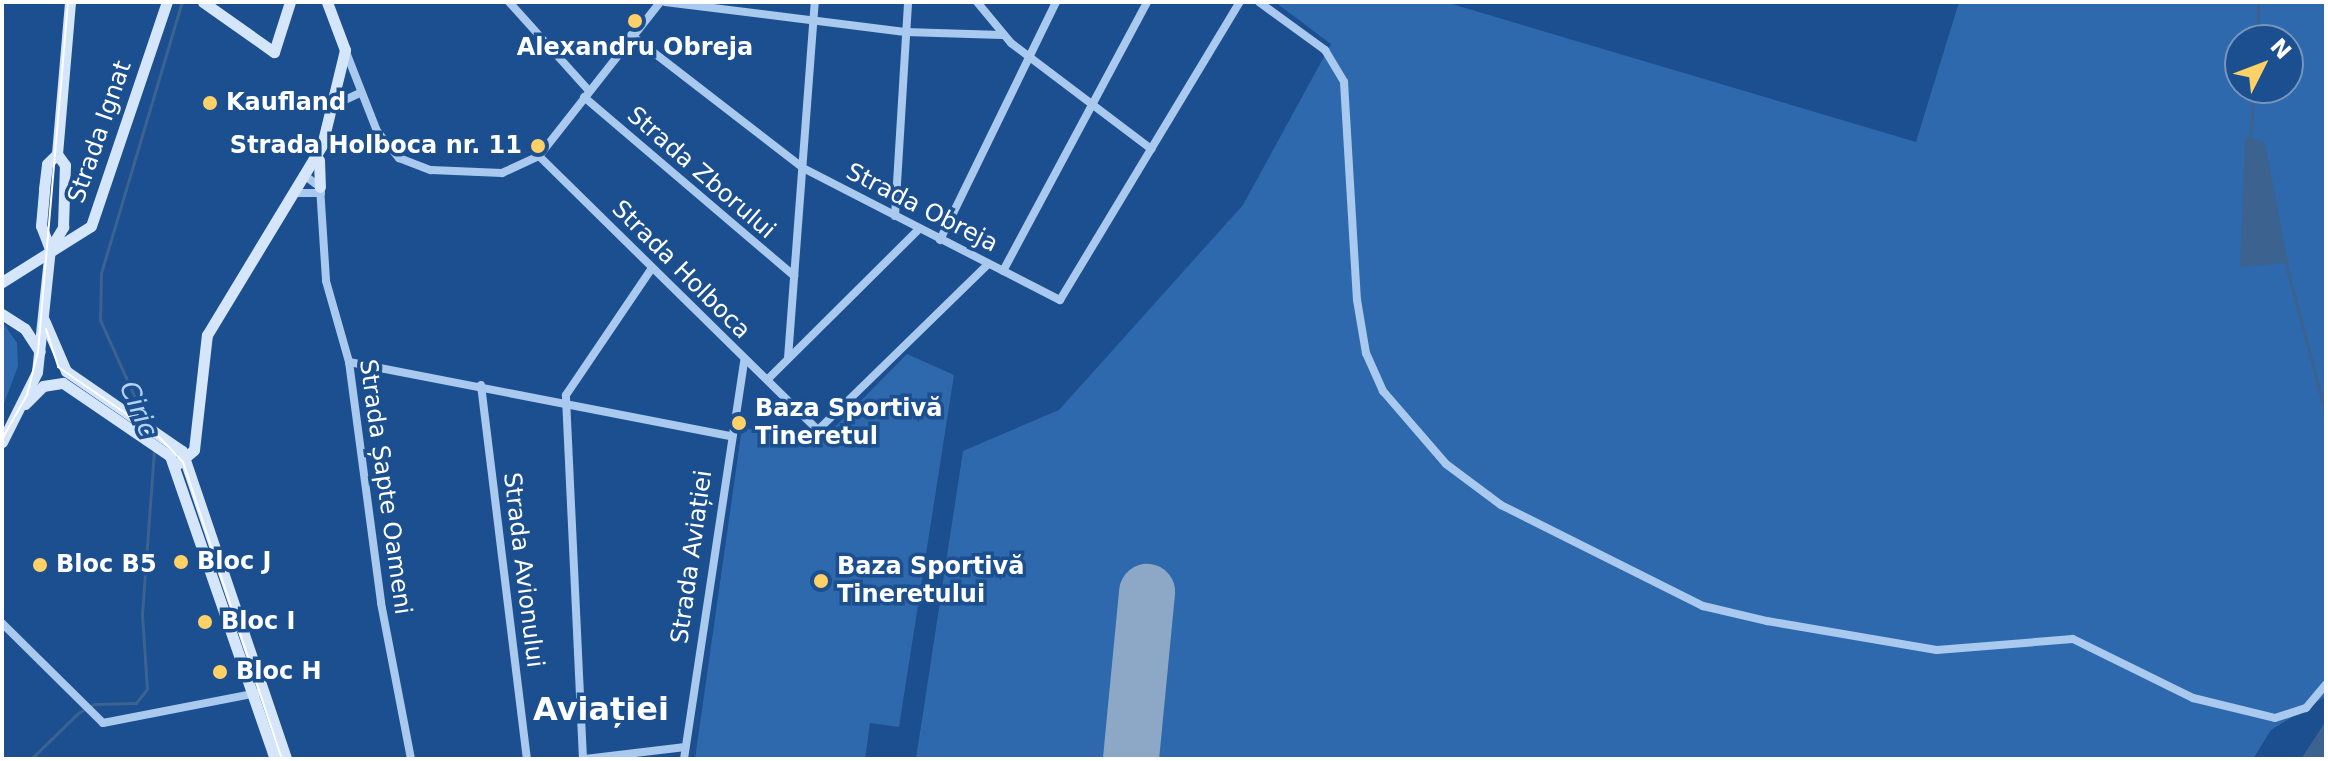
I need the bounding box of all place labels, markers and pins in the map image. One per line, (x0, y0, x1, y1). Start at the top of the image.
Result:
marker: Alexandru Obreja (626, 12, 644, 30)
place label: Alexandru Obreja (517, 34, 753, 62)
place label: Kaufland (226, 89, 346, 117)
marker: Kaufland (201, 94, 219, 112)
place label: Strada Holboca nr. 11 (230, 132, 522, 160)
marker: Strada Holboca nr. 11 (529, 137, 547, 155)
place label: Baza Sportivă Tineretul (755, 395, 942, 451)
marker: Baza Sportivă Tineretul (730, 414, 748, 432)
place label: Bloc J (197, 548, 272, 576)
place label: Bloc B5 (56, 551, 157, 579)
marker: Bloc J (172, 553, 190, 571)
place label: Baza Sportivă Tineretului (837, 553, 1024, 609)
marker: Bloc B5 (31, 556, 49, 574)
marker: Baza Sportivă Tineretului (812, 572, 830, 590)
place label: Bloc I (221, 608, 296, 636)
marker: Bloc I (196, 613, 214, 631)
place label: Bloc H (236, 658, 322, 686)
marker: Bloc H (211, 663, 229, 681)

